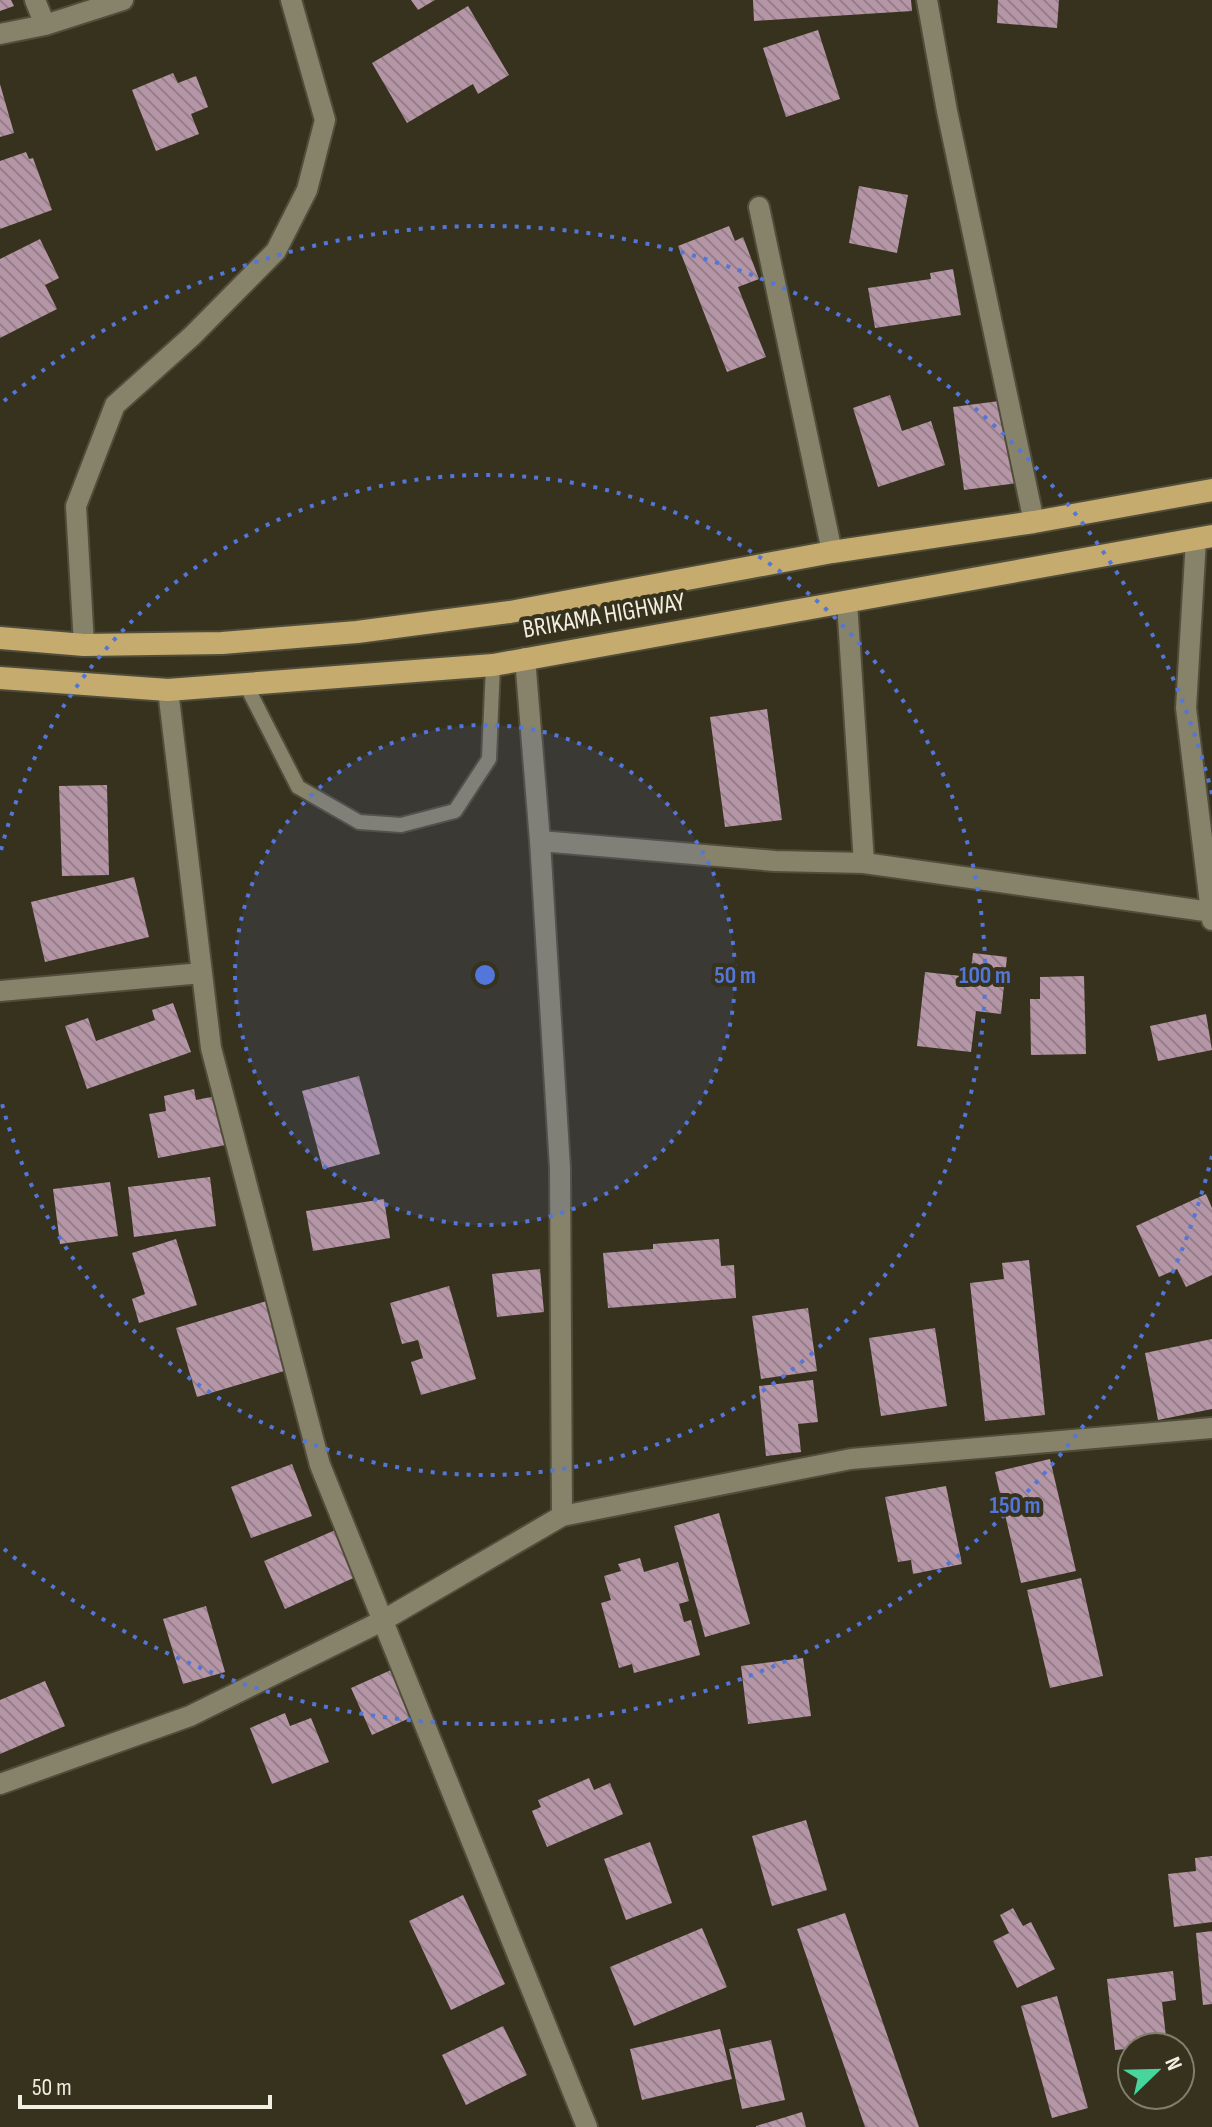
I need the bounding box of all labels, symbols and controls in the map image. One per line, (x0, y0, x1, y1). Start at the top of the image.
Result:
street label: BRIKAMA HIGHWAY (520, 586, 688, 646)
centre of rings (471, 961, 499, 989)
text: 50 m (714, 961, 756, 990)
text: 100 m (959, 961, 1011, 990)
text: 150 m (989, 1491, 1041, 1520)
north arrow (1116, 2031, 1196, 2111)
text: N (1158, 2053, 1188, 2074)
scale bar (20, 2059, 270, 2109)
text: 50 m (32, 2073, 72, 2102)

